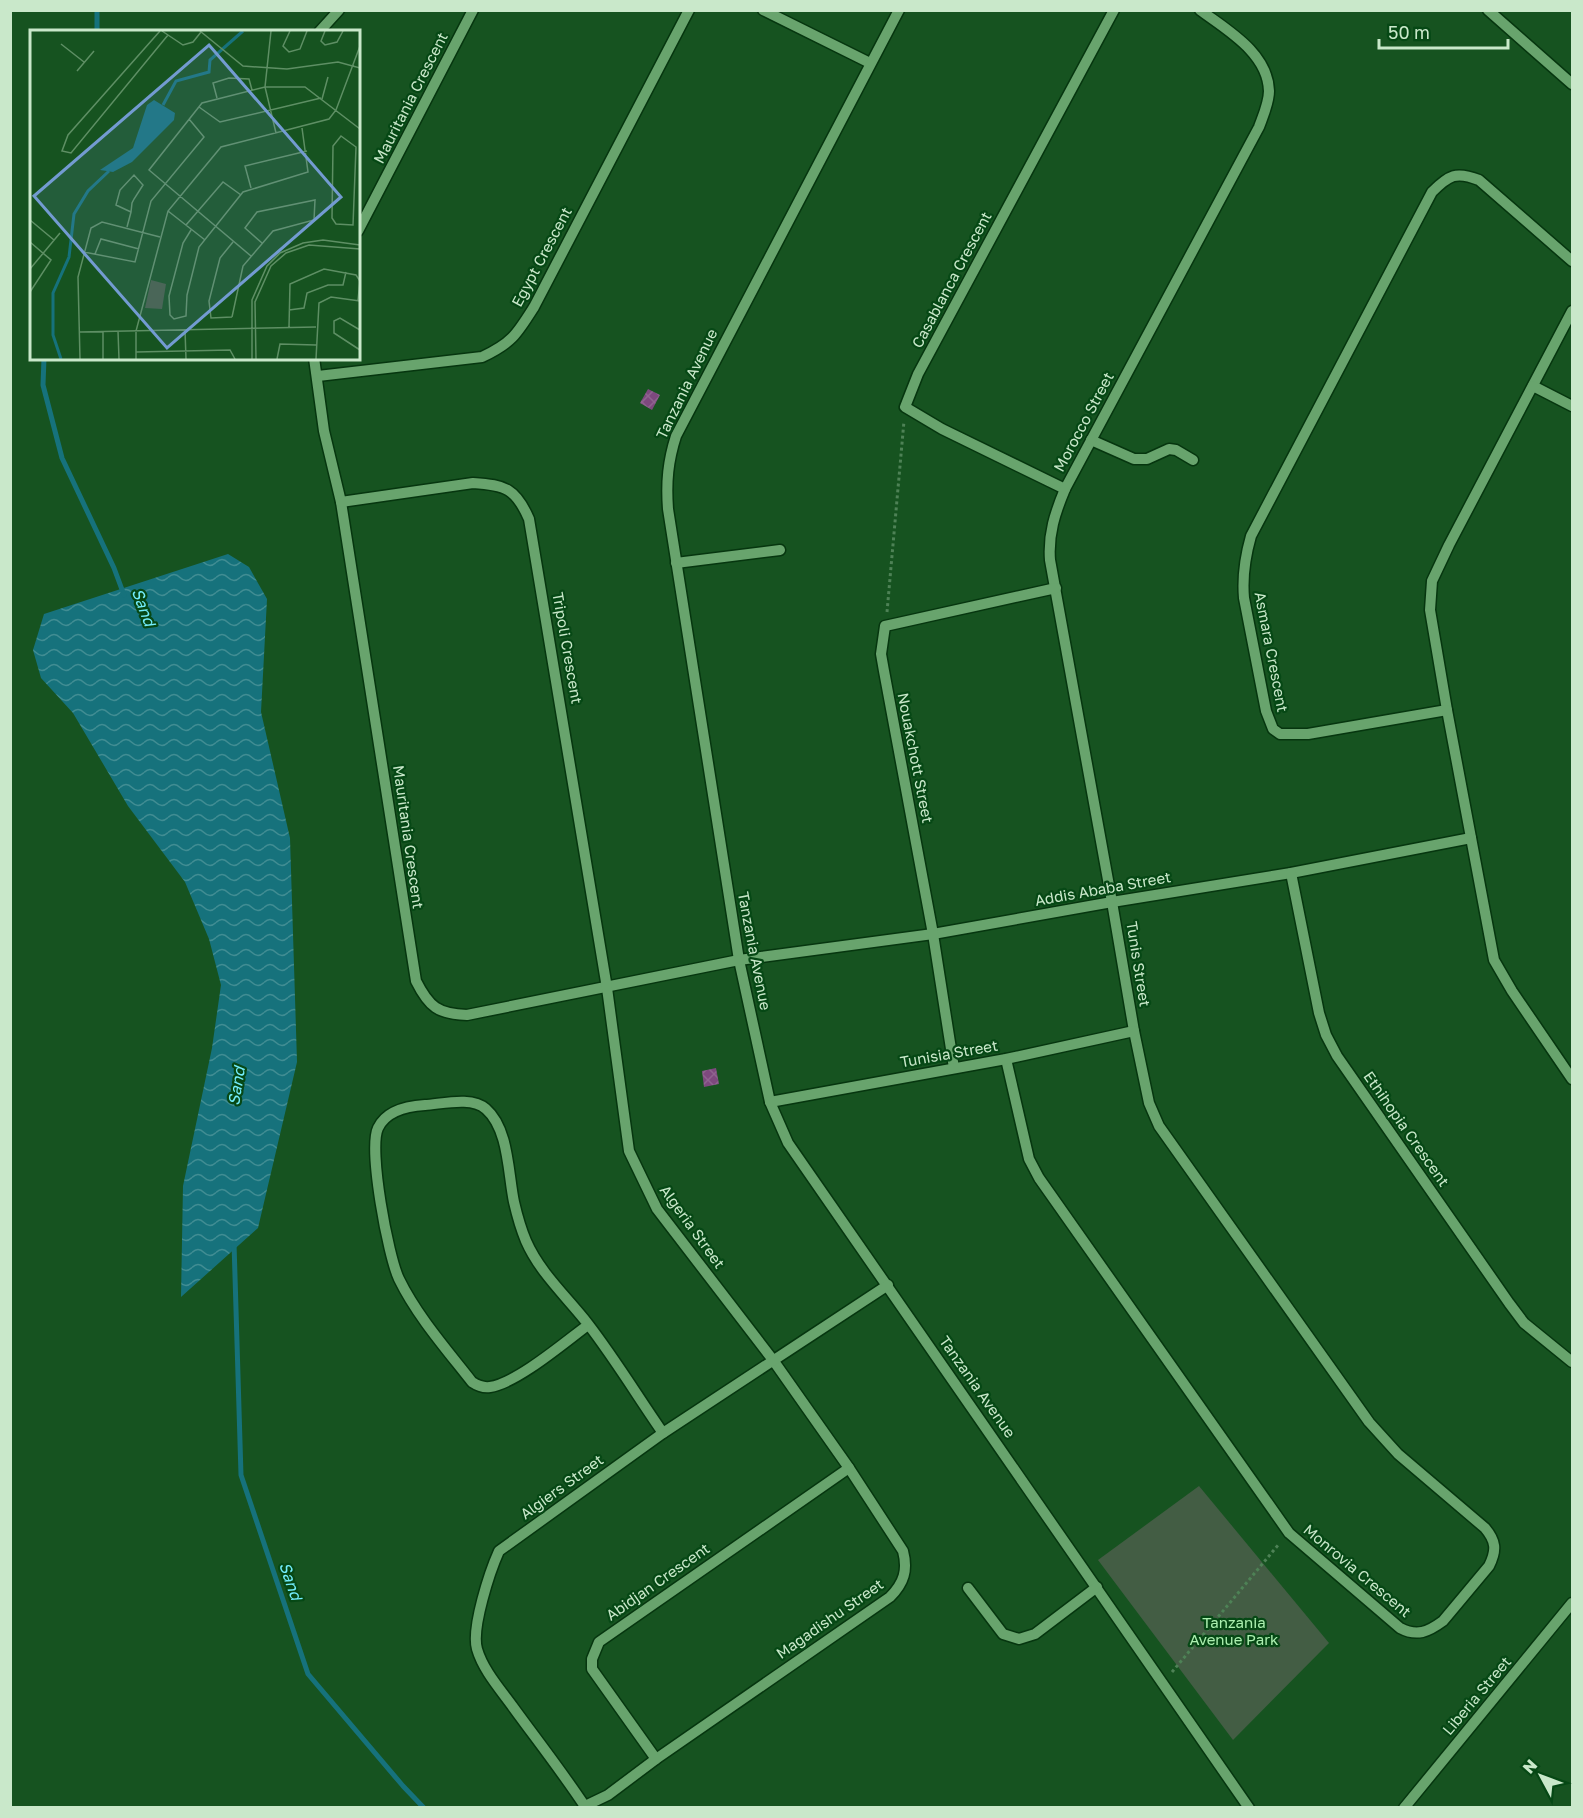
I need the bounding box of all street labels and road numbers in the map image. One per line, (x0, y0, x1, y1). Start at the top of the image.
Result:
street label: Mauritania Crescent (369, 29, 451, 166)
street label: Egypt Crescent (507, 204, 575, 309)
street label: Casablanca Crescent (908, 208, 995, 351)
street label: Tanzania Avenue (652, 325, 721, 442)
street label: Morocco Street (1049, 369, 1117, 474)
street label: Asmara Crescent (1251, 590, 1292, 713)
street label: Tripoli Crescent (549, 591, 587, 705)
street label: Nouakchott Street (895, 691, 937, 825)
street label: Mauritania Crescent (390, 764, 428, 910)
street label: Addis Ababa Street (1033, 867, 1172, 909)
street label: Tanzania Avenue (735, 890, 775, 1012)
street label: Tunis Street (1123, 920, 1155, 1008)
street label: Tunisia Street (899, 1036, 999, 1070)
street label: Ethihopia Crescent (1360, 1067, 1453, 1190)
street label: Algeria Street (656, 1181, 729, 1272)
street label: Tanzania Avenue (936, 1332, 1020, 1441)
street label: Algiers Street (516, 1450, 606, 1522)
street label: Monrovia Crescent (1300, 1520, 1415, 1620)
street label: Abidjan Crescent (602, 1539, 713, 1624)
street label: Magadishu Street (772, 1574, 886, 1662)
street label: Liberia Street (1438, 1652, 1514, 1738)

